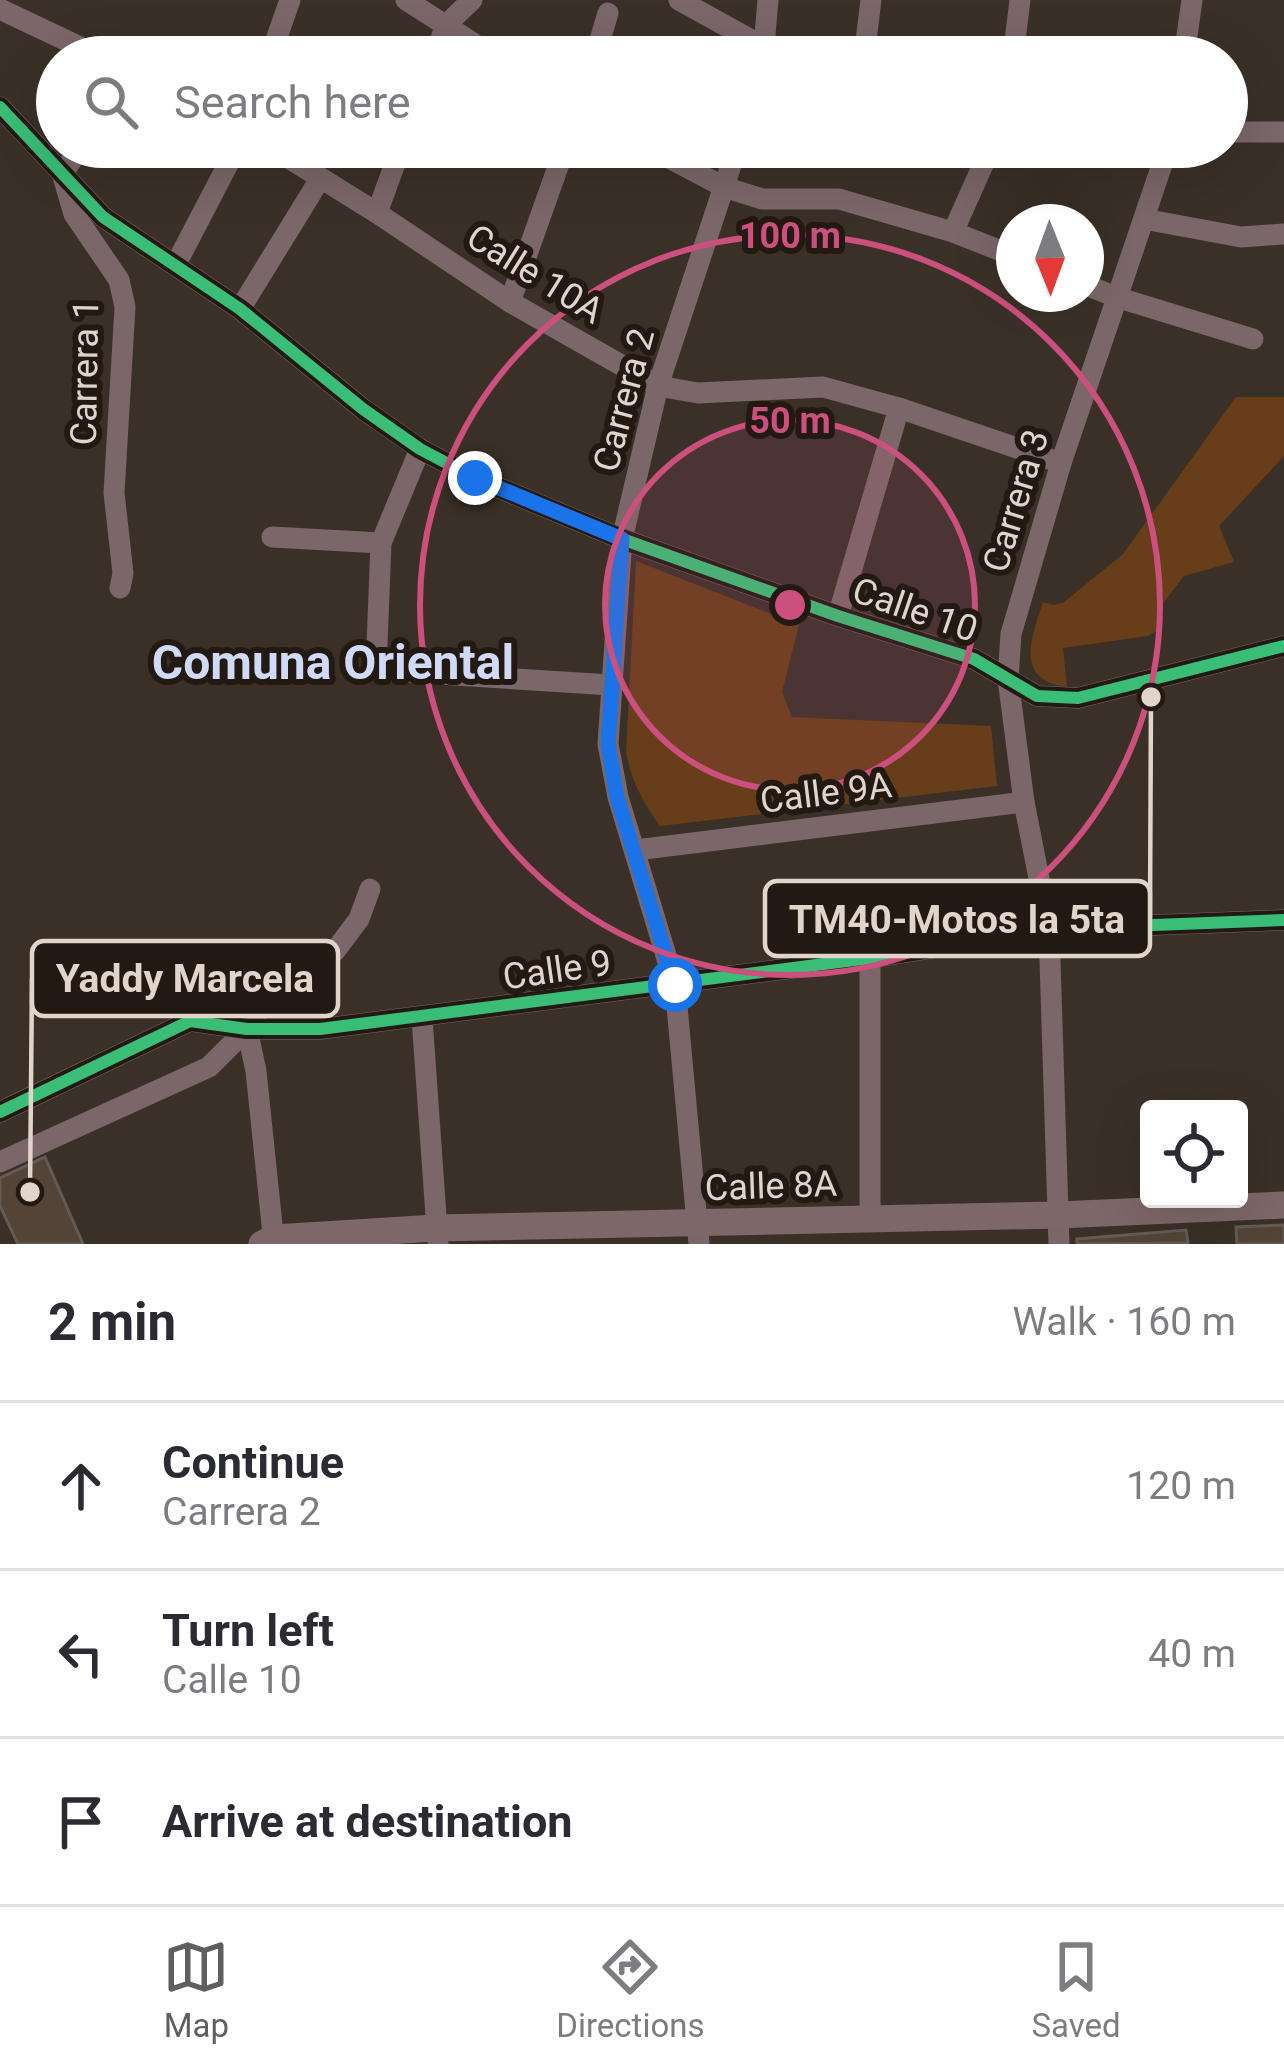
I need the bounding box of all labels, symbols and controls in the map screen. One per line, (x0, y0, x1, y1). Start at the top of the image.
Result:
search box (36, 36, 1248, 168)
icon: search (78, 69, 144, 135)
text: Search here (174, 76, 411, 129)
north arrow (996, 204, 1104, 312)
text: 100 m (739, 215, 841, 257)
street label: Calle 10A (459, 216, 611, 332)
street label: Carrera 1 (63, 298, 107, 446)
street label: Carrera 2 (585, 324, 663, 476)
text: 50 m (749, 400, 831, 442)
street label: Carrera 3 (975, 425, 1057, 577)
route end (448, 451, 502, 505)
street label: Calle 10 (847, 569, 983, 651)
centre of rings (769, 584, 811, 626)
district label: Comuna Oriental (152, 634, 514, 691)
street label: Calle 9A (758, 764, 895, 822)
callout: TM40-Motos la 5ta (765, 881, 1150, 956)
text: TM40-Motos la 5ta (789, 897, 1125, 943)
callout: Yaddy Marcela (32, 941, 338, 1016)
street label: Calle 9 (500, 942, 614, 998)
text: Yaddy Marcela (56, 956, 314, 1002)
route start (648, 958, 702, 1012)
map controls (1140, 1100, 1248, 1208)
button: locate (1140, 1100, 1248, 1208)
street label: Calle 8A (704, 1163, 838, 1209)
text: 2 min (48, 1293, 176, 1352)
text: Walk · 160 m (1012, 1299, 1236, 1345)
text: Continue (162, 1436, 344, 1489)
icon: ahead (48, 1453, 114, 1519)
text: 120 m (1126, 1463, 1236, 1509)
text: Carrera 2 (162, 1489, 321, 1535)
text: Turn left (162, 1604, 334, 1657)
icon: left (48, 1621, 114, 1687)
text: 40 m (1148, 1631, 1236, 1677)
text: Calle 10 (162, 1657, 302, 1703)
icon: arrive (48, 1789, 114, 1855)
text: Arrive at destination (162, 1795, 573, 1848)
tab: Map (163, 1934, 229, 2045)
tab: Directions (556, 1934, 705, 2045)
tab: Saved (1031, 1934, 1121, 2045)

